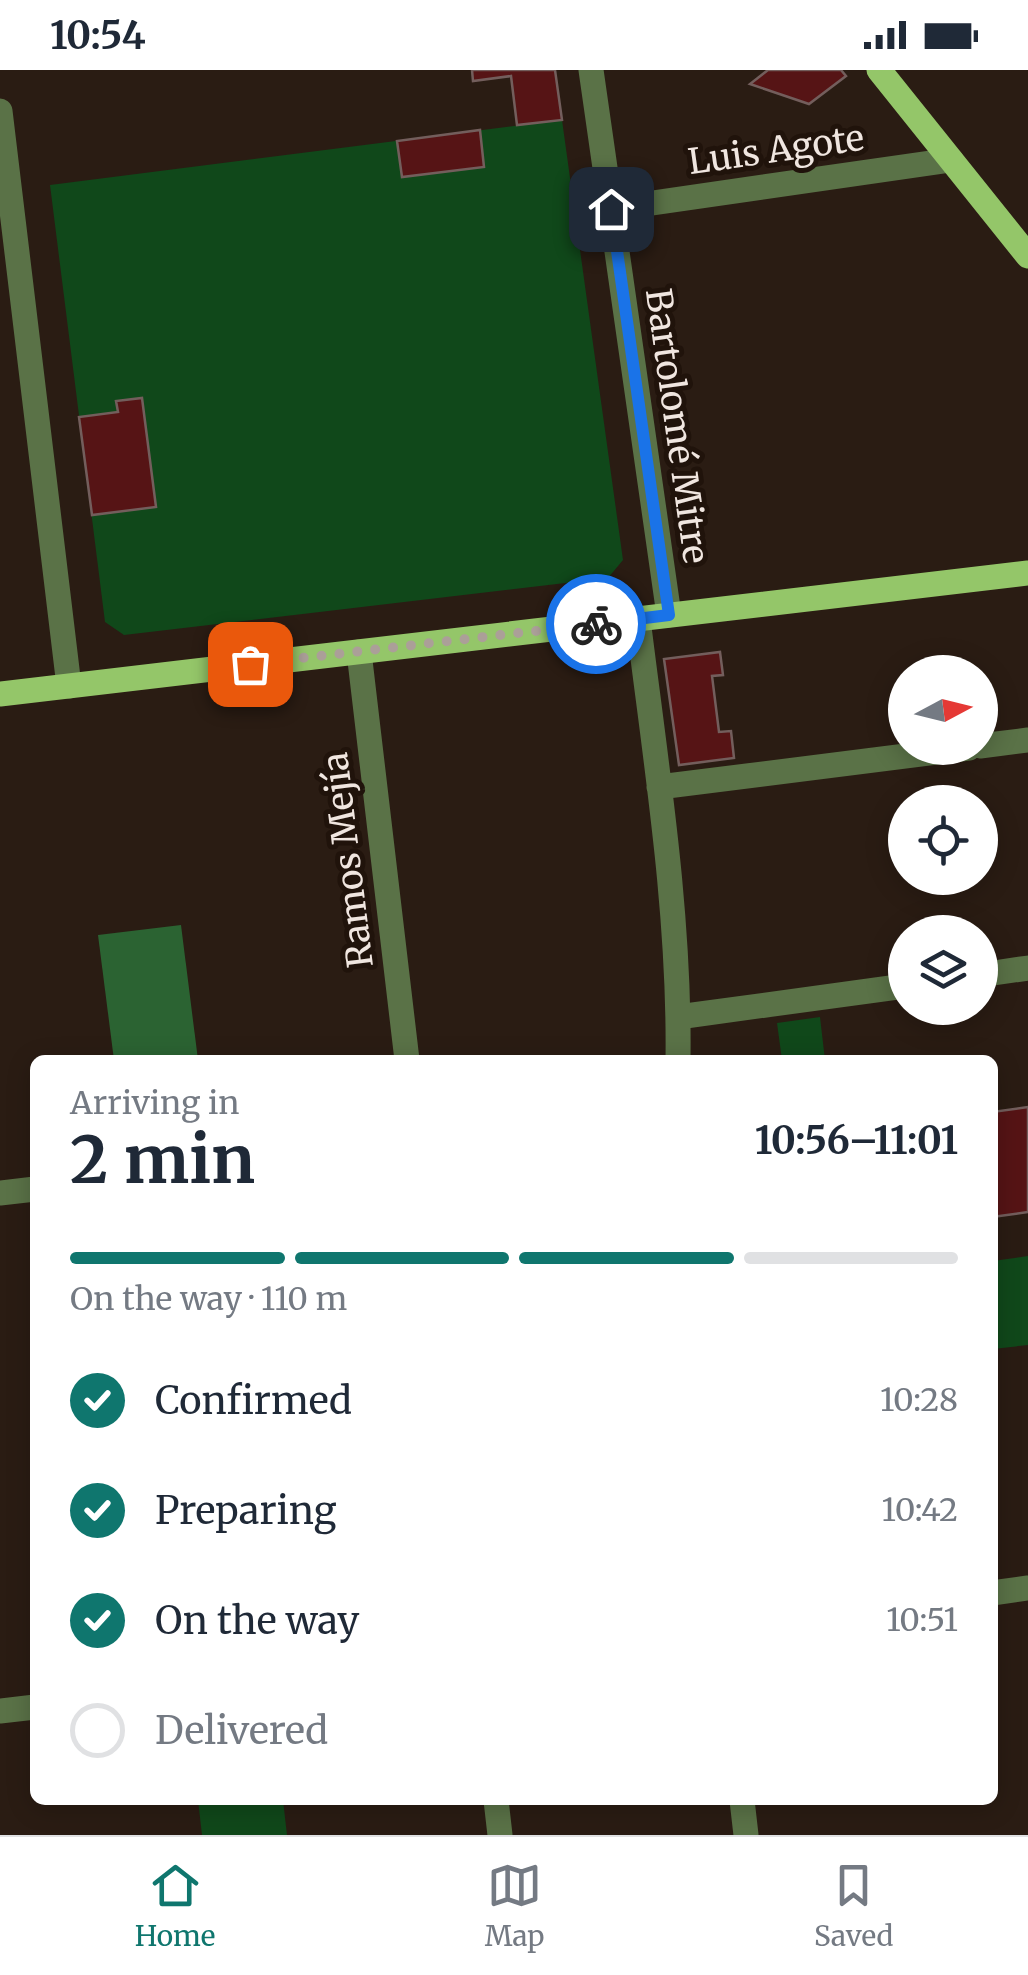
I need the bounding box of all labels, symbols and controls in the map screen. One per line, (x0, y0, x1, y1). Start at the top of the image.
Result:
text: 10:54 (50, 12, 146, 59)
street label: Luis Agote (685, 116, 867, 184)
pin (569, 167, 654, 252)
icon: home (584, 182, 639, 237)
street label: Bartolomé Mitre (636, 286, 718, 566)
courier (546, 574, 646, 674)
icon: bike (569, 597, 624, 652)
pin (208, 622, 293, 707)
icon: bag (223, 637, 278, 692)
north arrow (888, 655, 998, 765)
map controls (888, 655, 998, 1025)
street label: Ramos Mejía (313, 750, 383, 970)
button: locate (888, 785, 998, 895)
button: layers (888, 915, 998, 1025)
text: Arriving in (70, 1083, 239, 1123)
text: 10:56–11:01 (755, 1117, 958, 1164)
text: 2 min (70, 1119, 255, 1201)
text: On the way · 110 m (70, 1279, 347, 1319)
icon: check (70, 1373, 125, 1428)
text: Confirmed (155, 1377, 352, 1424)
text: 10:28 (880, 1380, 958, 1420)
icon: check (70, 1483, 125, 1538)
text: Preparing (155, 1487, 337, 1534)
text: 10:42 (882, 1490, 958, 1530)
icon: check (70, 1593, 125, 1648)
text: On the way (155, 1597, 359, 1644)
text: 10:51 (886, 1600, 958, 1640)
text: Delivered (155, 1707, 328, 1754)
tab: Home (135, 1858, 215, 1954)
tab: Map (485, 1858, 545, 1954)
tab: Saved (814, 1858, 893, 1954)

